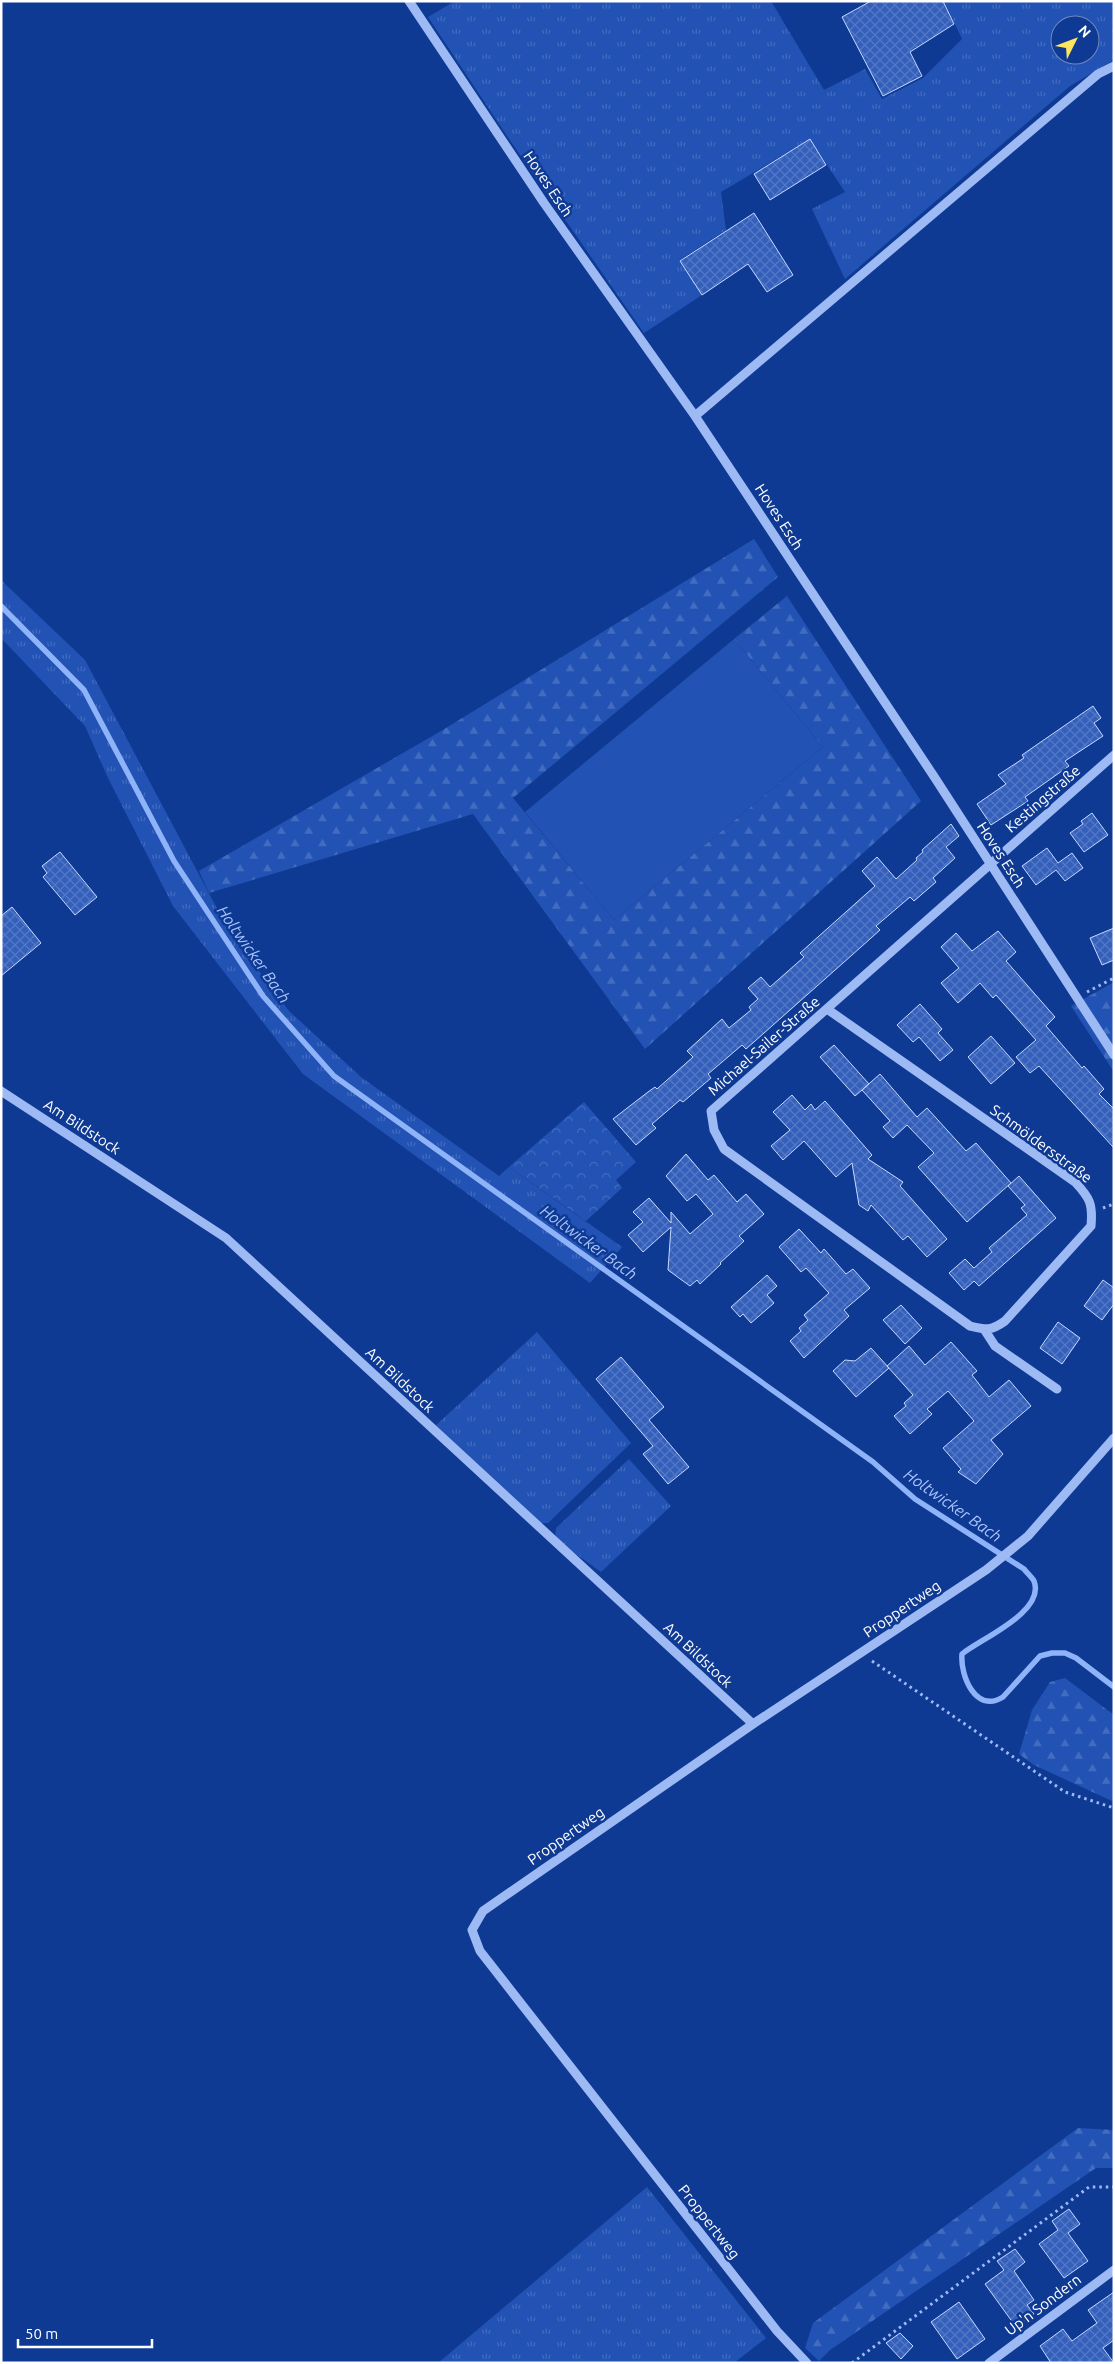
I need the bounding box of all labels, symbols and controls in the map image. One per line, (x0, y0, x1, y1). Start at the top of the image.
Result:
north arrow (1050, 15, 1100, 65)
text: N (1075, 22, 1094, 41)
street label: Hoves Esch (520, 148, 576, 220)
street label: Hoves Esch (752, 481, 807, 553)
street label: Kestingstraße (1002, 762, 1084, 836)
street label: Hoves Esch (974, 819, 1029, 891)
water label: Holtwicker Bach (214, 902, 294, 1006)
street label: Michael-Sailer-Straße (704, 993, 823, 1099)
street label: Am Bildstock (41, 1096, 124, 1158)
street label: Schmöldersstraße (987, 1101, 1095, 1186)
water label: Holtwicker Bach (537, 1201, 641, 1283)
street label: Am Bildstock (362, 1344, 439, 1416)
water label: Holtwicker Bach (901, 1465, 1005, 1545)
street label: Proppertweg (860, 1577, 944, 1641)
street label: Am Bildstock (660, 1619, 737, 1691)
street label: Proppertweg (524, 1803, 607, 1868)
street label: Proppertweg (675, 2181, 744, 2262)
street label: Up'n Sondern (1001, 2270, 1084, 2339)
scale bar (18, 2316, 151, 2348)
text: 50 m (25, 2325, 58, 2342)

